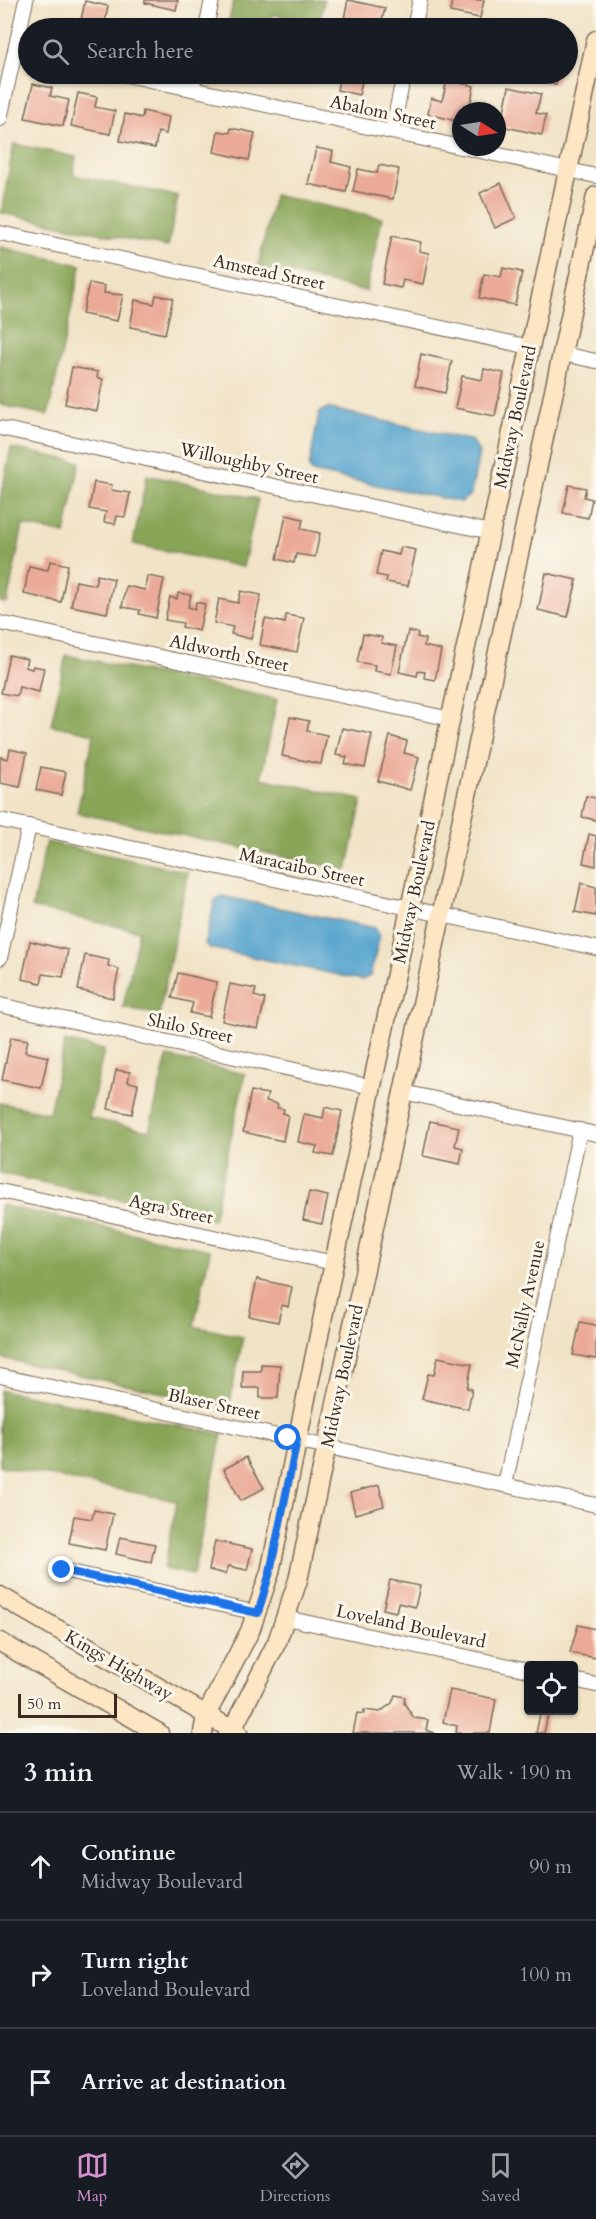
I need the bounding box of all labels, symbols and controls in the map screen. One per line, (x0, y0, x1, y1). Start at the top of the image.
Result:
search box (18, 18, 578, 84)
icon: search (39, 35, 72, 68)
text: Search here (87, 36, 194, 66)
street label: Abalom Street (328, 89, 439, 136)
north arrow (452, 102, 506, 156)
street label: Amstead Street (211, 248, 327, 297)
street label: Midway Boulevard (488, 343, 543, 491)
street label: Willoughby Street (176, 436, 321, 490)
street label: Aldworth Street (167, 629, 291, 678)
street label: Midway Boulevard (387, 818, 442, 966)
street label: Maracaibo Street (237, 842, 367, 893)
street label: Shilo Street (145, 1007, 235, 1050)
street label: Agra Street (127, 1188, 216, 1231)
street label: McNally Avenue (500, 1238, 551, 1370)
street label: Midway Boulevard (315, 1302, 370, 1450)
street label: Blaser Street (166, 1383, 263, 1426)
route start (274, 1424, 300, 1450)
route end (48, 1556, 74, 1582)
street label: Loveland Boulevard (334, 1598, 488, 1655)
street label: Kings Highway (60, 1624, 178, 1707)
map controls (524, 1661, 578, 1715)
button: locate (524, 1661, 578, 1715)
scale bar (18, 1691, 117, 1718)
text: 50 m (27, 1693, 61, 1715)
text: 3 min (24, 1755, 93, 1790)
text: Walk · 190 m (457, 1759, 572, 1786)
text: Continue (81, 1838, 176, 1868)
icon: ahead (24, 1850, 57, 1883)
text: 90 m (529, 1853, 572, 1880)
text: Midway Boulevard (81, 1868, 243, 1895)
text: Turn right (81, 1946, 188, 1976)
icon: right (24, 1958, 57, 1991)
text: 100 m (519, 1961, 572, 1988)
text: Loveland Boulevard (81, 1976, 250, 2003)
icon: arrive (24, 2066, 57, 2099)
text: Arrive at destination (81, 2067, 286, 2097)
tab: Map (76, 2149, 109, 2207)
tab: Directions (260, 2149, 330, 2207)
tab: Saved (482, 2149, 520, 2207)

